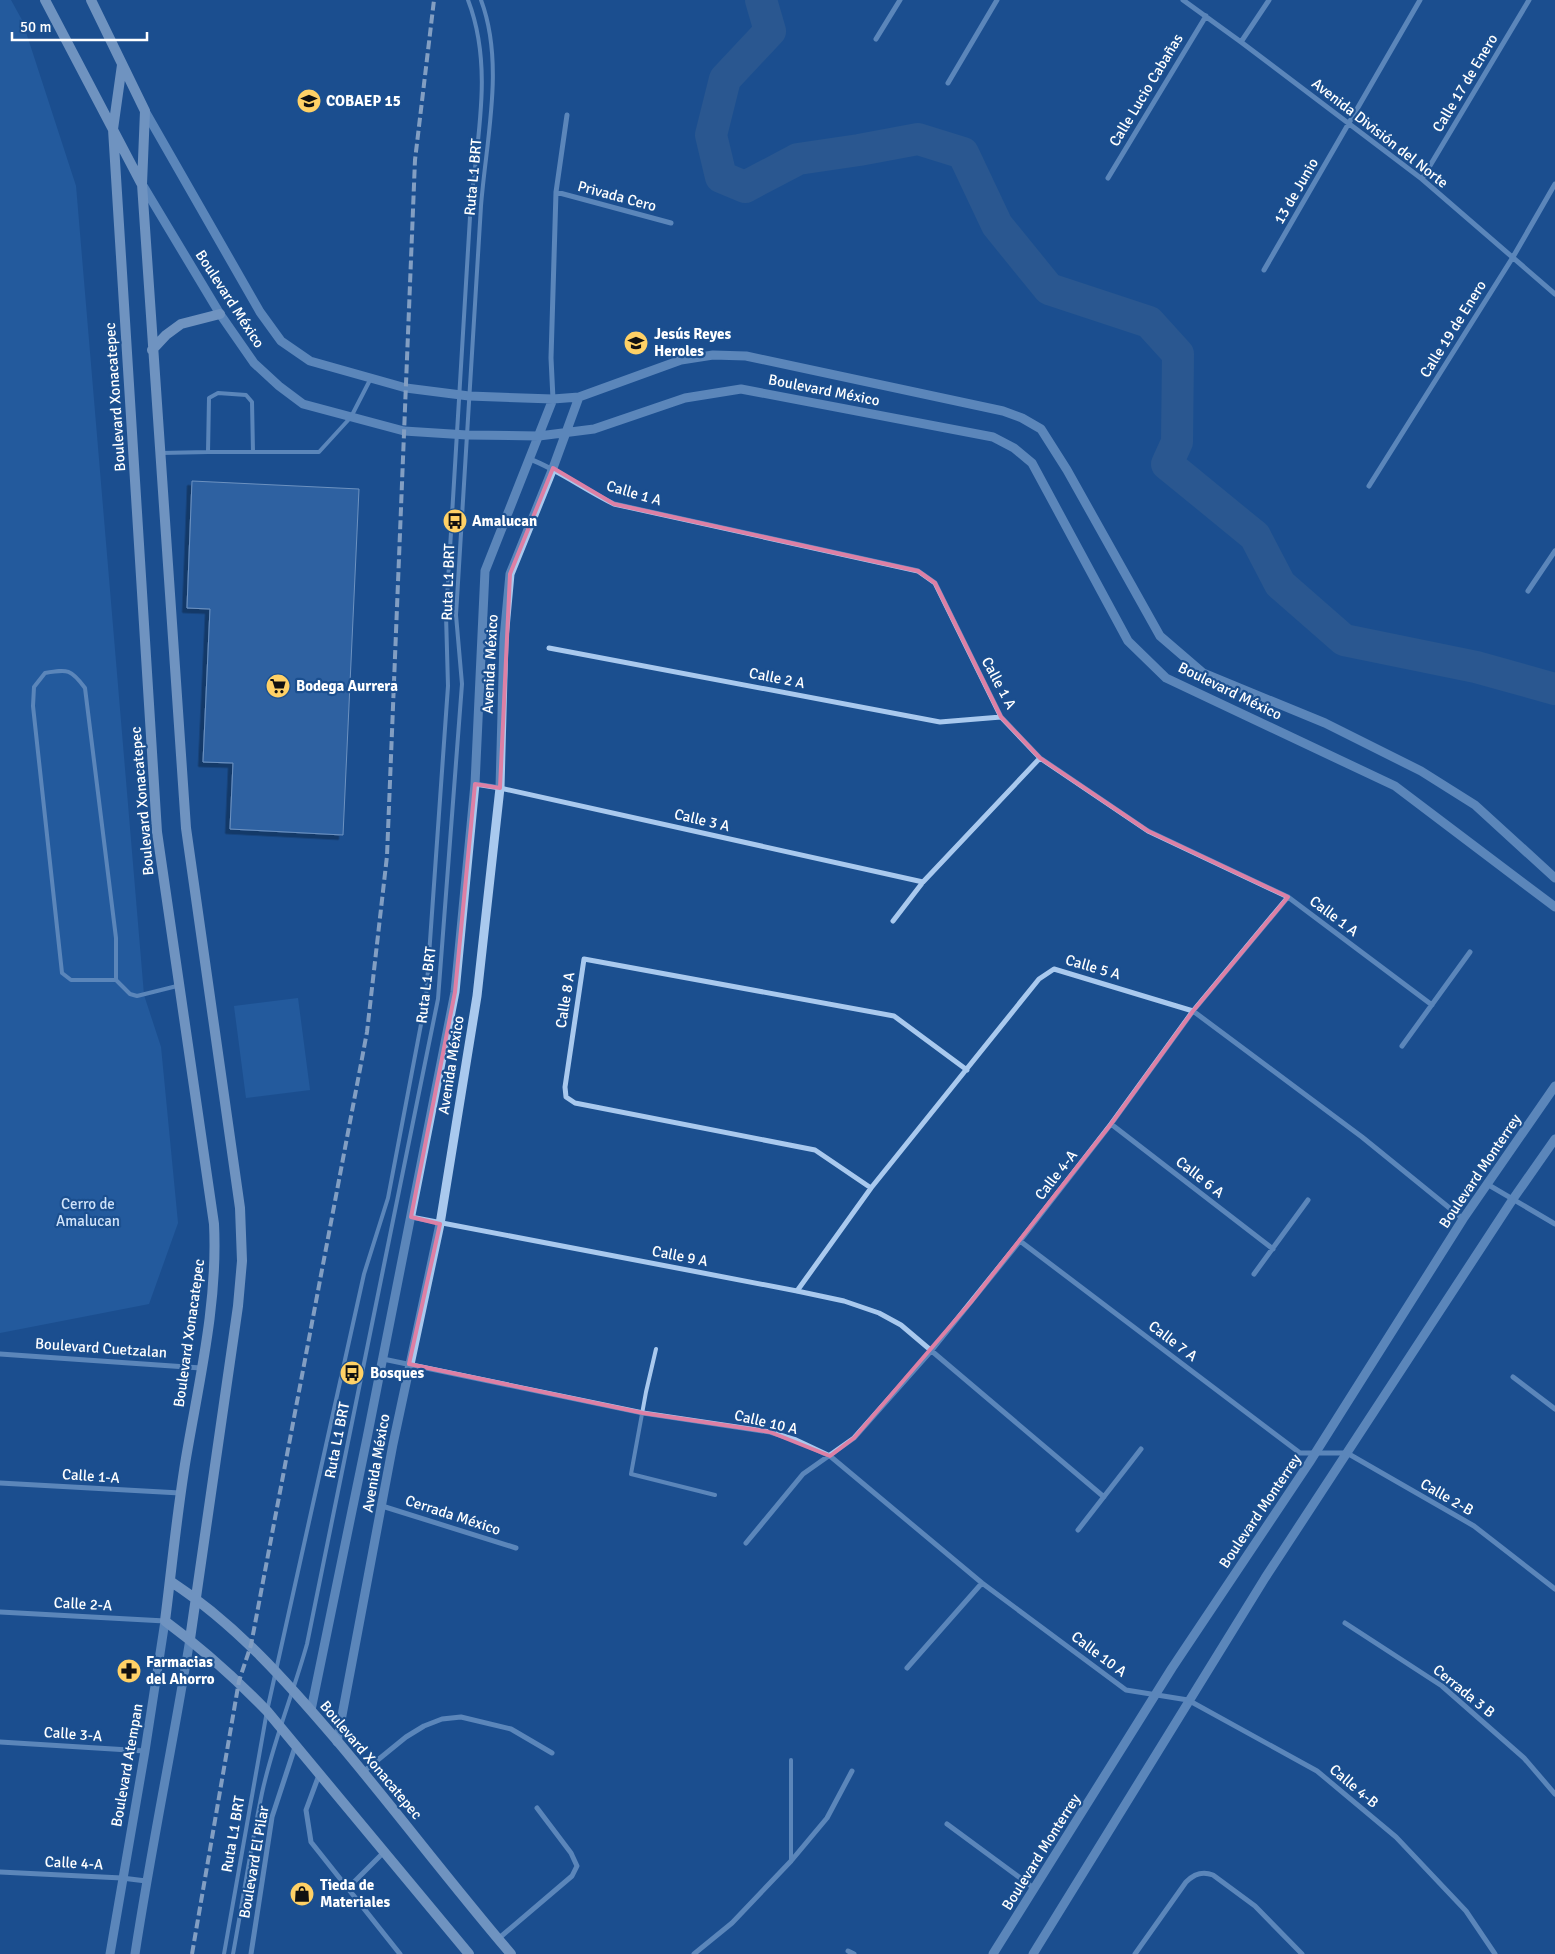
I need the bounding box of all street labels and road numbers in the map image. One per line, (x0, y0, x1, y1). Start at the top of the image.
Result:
street label: Calle Lucio Cabañas (1105, 30, 1187, 150)
street label: Calle 17 de Enero (1429, 30, 1501, 135)
street label: Avenida División del Norte (1308, 74, 1452, 192)
street label: Ruta L1 BRT (461, 137, 485, 216)
street label: 13 de Junio (1270, 155, 1322, 227)
street label: Privada Cero (576, 177, 658, 215)
street label: Boulevard México (192, 247, 268, 352)
street label: Calle 19 de Enero (1416, 277, 1490, 381)
street label: Boulevard Xonacatepec (101, 322, 129, 472)
street label: Boulevard México (767, 370, 881, 410)
street label: Calle 1 A (604, 477, 664, 509)
street label: Ruta L1 BRT (438, 542, 458, 621)
street label: Avenida México (478, 614, 502, 714)
street label: Calle 1 A (978, 654, 1020, 712)
street label: Boulevard México (1175, 658, 1285, 724)
street label: Calle 2 A (748, 664, 806, 692)
street label: Boulevard Xonacatepec (127, 726, 157, 876)
street label: Calle 3 A (672, 805, 732, 835)
street label: Calle 1 A (1306, 892, 1362, 940)
street label: Ruta L1 BRT (412, 945, 440, 1025)
street label: Calle 5 A (1063, 951, 1123, 983)
street label: Calle 8 A (552, 971, 578, 1029)
street label: Avenida México (434, 1014, 468, 1116)
street label: Boulevard Monterrey (1435, 1111, 1525, 1231)
street label: Calle 4-A (1031, 1146, 1081, 1204)
street label: Calle 6 A (1172, 1153, 1228, 1201)
street label: Calle 9 A (651, 1242, 709, 1270)
street label: Boulevard Xonacatepec (170, 1258, 208, 1408)
street label: Calle 7 A (1145, 1317, 1201, 1365)
street label: Boulevard Cuetzalan (34, 1334, 168, 1362)
street label: Ruta L1 BRT (321, 1400, 353, 1480)
street label: Calle 10 A (733, 1406, 799, 1438)
street label: Avenida México (358, 1412, 394, 1514)
street label: Boulevard Monterrey (1215, 1451, 1305, 1571)
street label: Calle 1-A (62, 1465, 120, 1487)
street label: Calle 2-B (1417, 1475, 1477, 1519)
street label: Cerrada México (403, 1491, 503, 1539)
street label: Calle 2-A (53, 1593, 113, 1615)
street label: Calle 10 A (1068, 1627, 1130, 1681)
street label: Cerrada 3 B (1429, 1661, 1499, 1721)
street label: Boulevard Xonacatepec (316, 1697, 426, 1823)
street label: Boulevard Atempan (107, 1702, 147, 1828)
street label: Calle 3-A (43, 1723, 103, 1745)
street label: Calle 4-B (1326, 1760, 1382, 1812)
street label: Boulevard Monterrey (998, 1791, 1084, 1913)
street label: Ruta L1 BRT (217, 1794, 249, 1874)
street label: Boulevard El Pilar (235, 1804, 273, 1920)
street label: Calle 4-A (44, 1852, 104, 1874)

